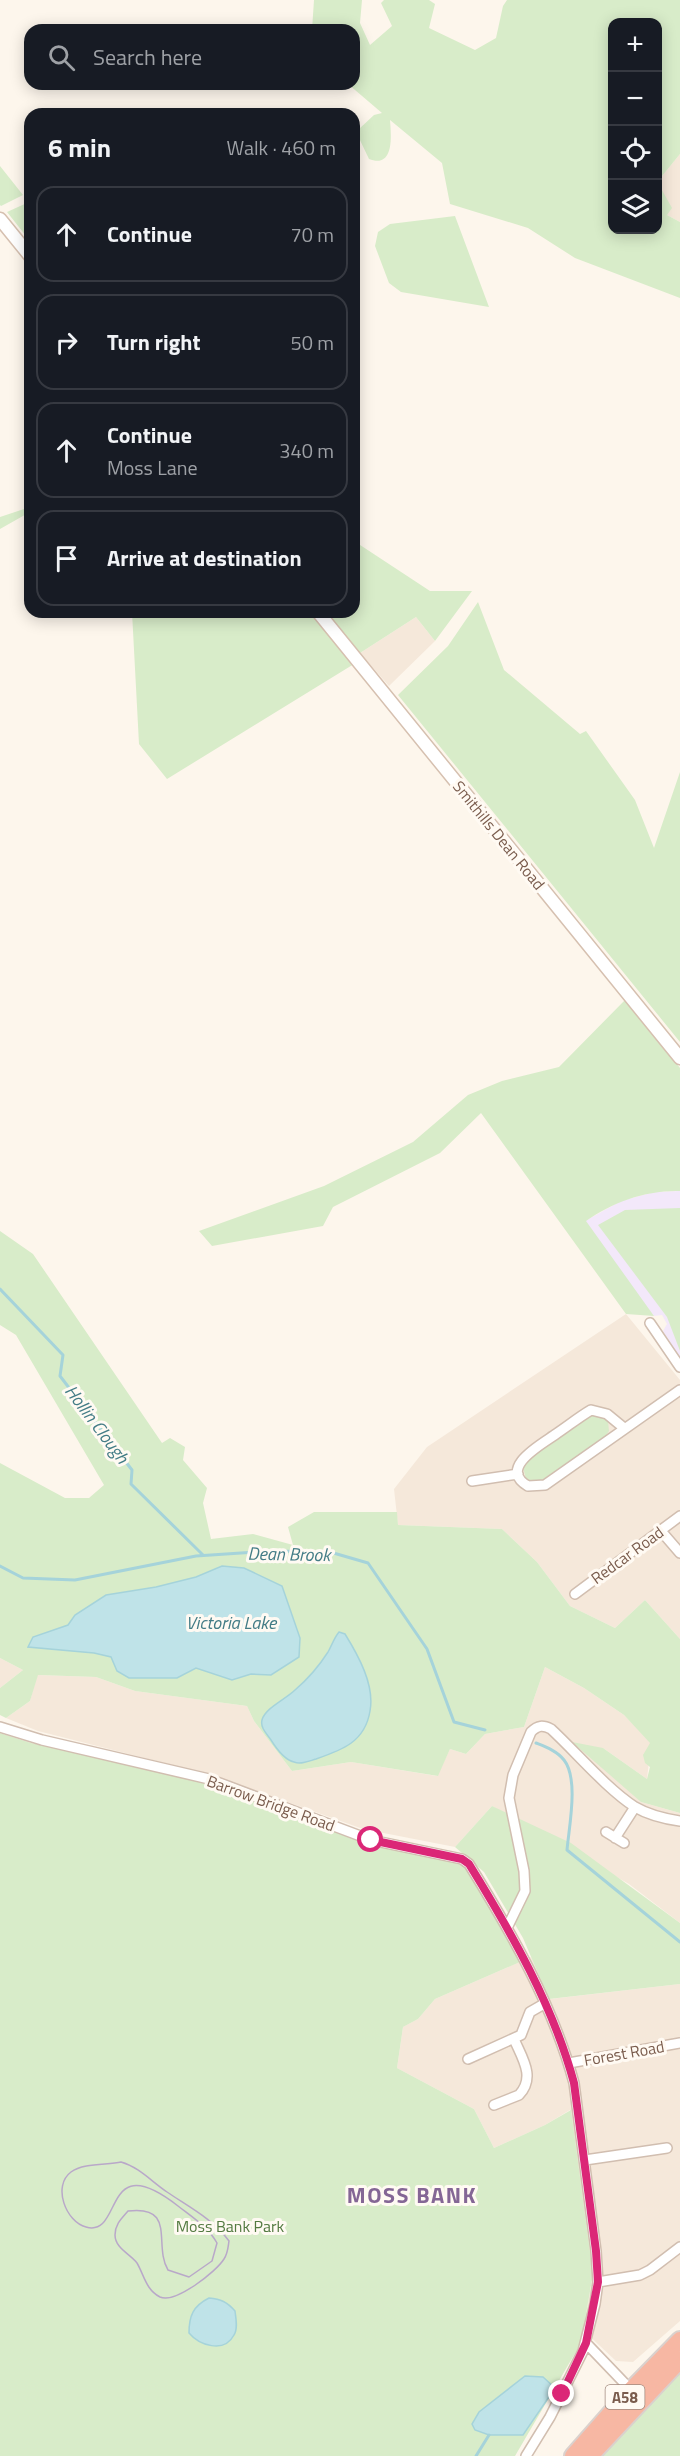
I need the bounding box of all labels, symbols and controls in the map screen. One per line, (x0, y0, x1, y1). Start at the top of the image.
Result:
map controls (608, 18, 662, 234)
button: + (608, 18, 662, 72)
search box (24, 24, 360, 90)
text: Search here (93, 40, 202, 74)
icon: search (45, 41, 78, 74)
button: − (608, 72, 662, 126)
button: locate (608, 126, 662, 180)
text: 6 min (48, 128, 111, 167)
text: Walk · 460 m (227, 132, 336, 163)
button: layers (608, 180, 662, 234)
text: Continue (107, 217, 192, 251)
icon: ahead (50, 218, 83, 251)
text: 70 m (290, 219, 334, 250)
text: Turn right (107, 325, 201, 359)
icon: right (50, 326, 83, 359)
text: 50 m (290, 327, 334, 358)
text: Continue (107, 418, 192, 452)
icon: ahead (50, 434, 83, 467)
text: 340 m (279, 435, 334, 466)
text: Moss Lane (107, 452, 198, 483)
text: Arrive at destination (107, 541, 302, 575)
icon: arrive (50, 542, 83, 575)
street label: Smithills Dean Road (447, 775, 551, 895)
water label: Hollin Clough (58, 1379, 136, 1470)
street label: Redcar Road (586, 1520, 668, 1590)
water label: Dean Brook (247, 1540, 333, 1568)
water label: Victoria Lake (186, 1609, 278, 1636)
street label: Barrow Bridge Road (204, 1769, 338, 1837)
route start (357, 1826, 383, 1852)
street label: Forest Road (582, 2034, 666, 2072)
district label: MOSS BANK (347, 2178, 477, 2212)
park label: Moss Bank Park (176, 2214, 285, 2238)
route end (548, 2380, 574, 2406)
road number: A58 (606, 2385, 644, 2409)

